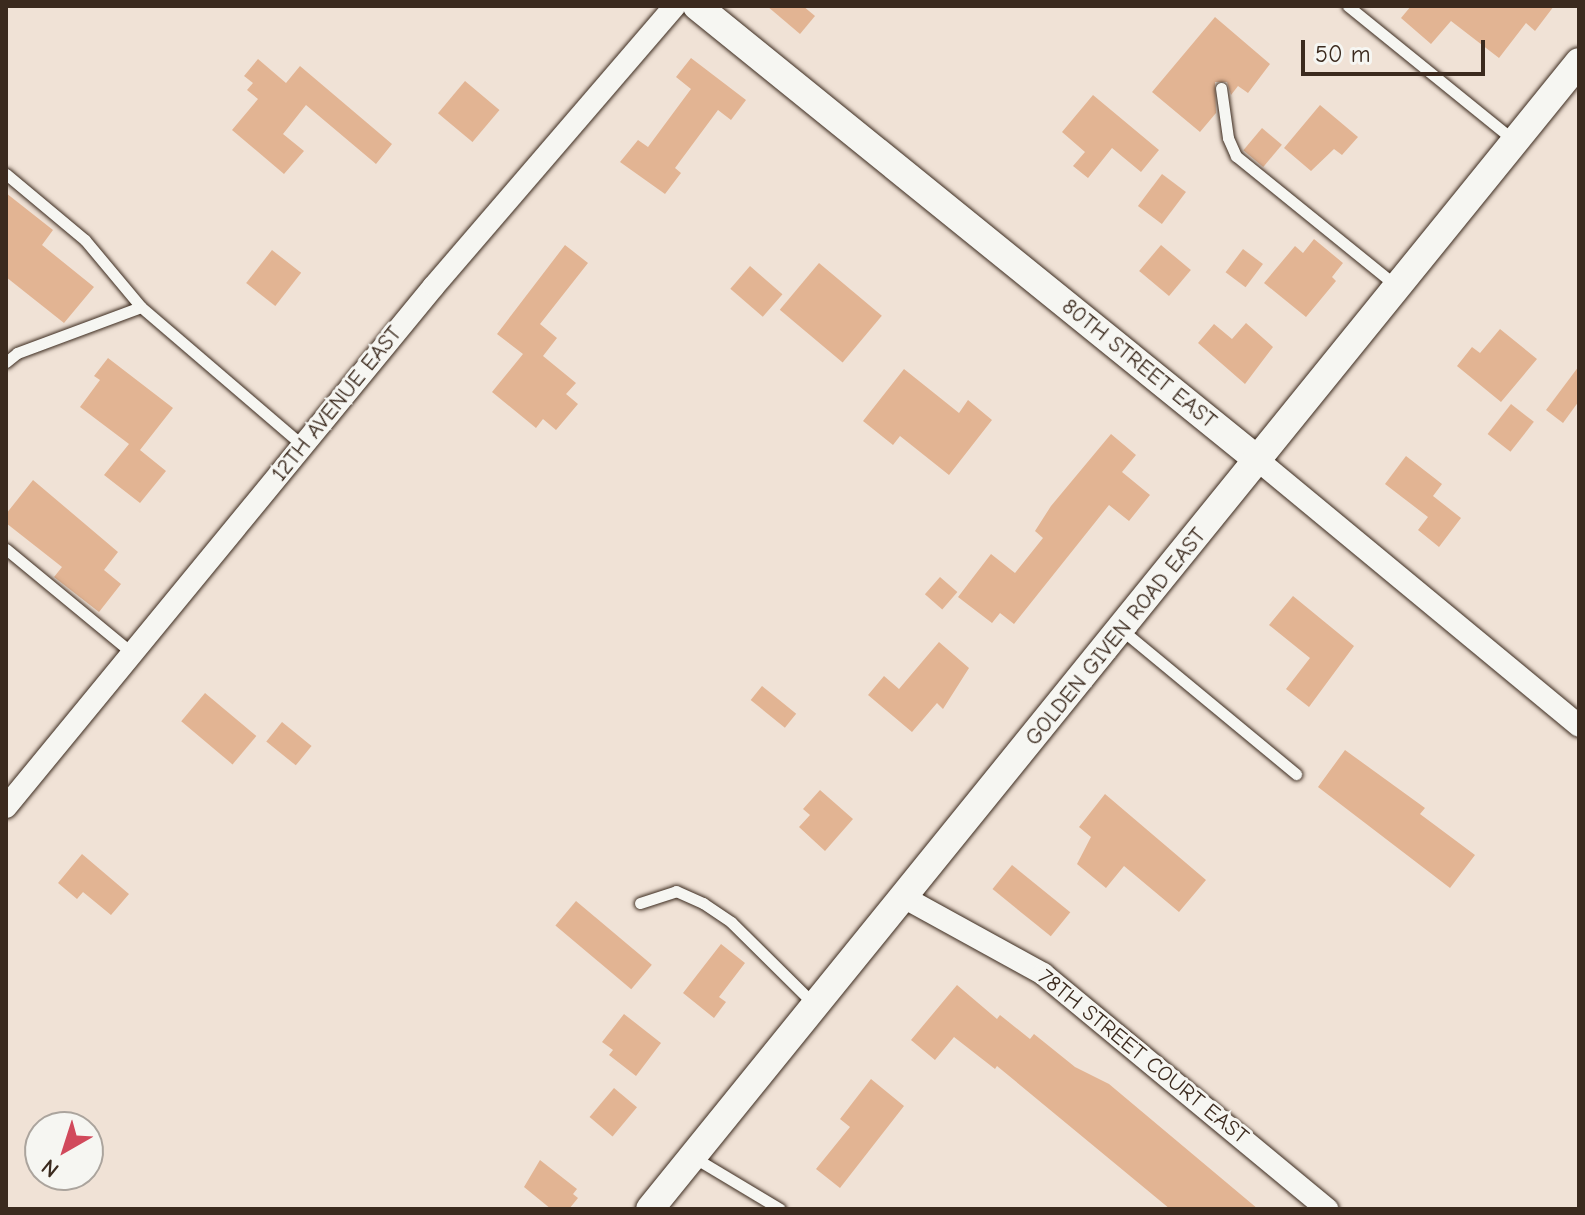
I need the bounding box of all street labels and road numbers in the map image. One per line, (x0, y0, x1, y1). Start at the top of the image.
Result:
street label: 80TH STREET EAST (1056, 294, 1222, 434)
street label: 12TH AVENUE EAST (266, 321, 408, 487)
street label: GOLDEN GIVEN ROAD EAST (1020, 523, 1212, 751)
street label: 78TH STREET COURT EAST (1033, 964, 1253, 1150)

